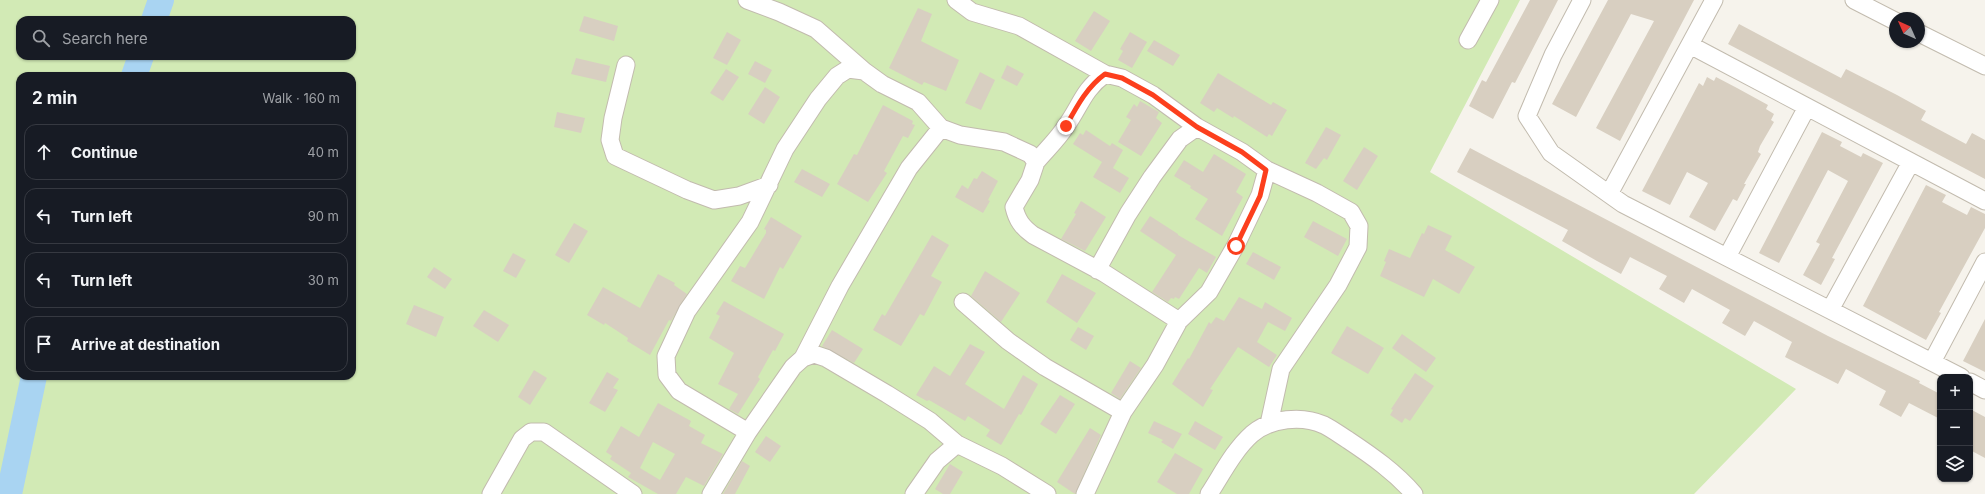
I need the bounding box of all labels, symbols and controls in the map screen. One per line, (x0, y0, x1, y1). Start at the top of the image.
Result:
north arrow (1889, 12, 1925, 48)
search box (16, 16, 356, 60)
icon: search (30, 27, 52, 49)
text: Search here (62, 29, 148, 48)
text: 2 min (32, 88, 77, 108)
text: Walk · 160 m (263, 90, 340, 106)
route end (1057, 117, 1075, 135)
icon: ahead (33, 141, 55, 163)
text: Continue (71, 143, 138, 162)
text: 40 m (307, 144, 339, 160)
icon: left (33, 205, 55, 227)
text: Turn left (71, 207, 132, 226)
text: 90 m (308, 208, 339, 224)
route start (1227, 237, 1245, 255)
icon: left (33, 269, 55, 291)
text: Turn left (71, 271, 132, 290)
text: 30 m (308, 272, 339, 288)
icon: arrive (33, 333, 55, 355)
text: Arrive at destination (71, 335, 220, 354)
map controls (1937, 374, 1973, 482)
button: + (1937, 374, 1973, 410)
button: − (1937, 410, 1973, 446)
button: layers (1937, 446, 1973, 482)

